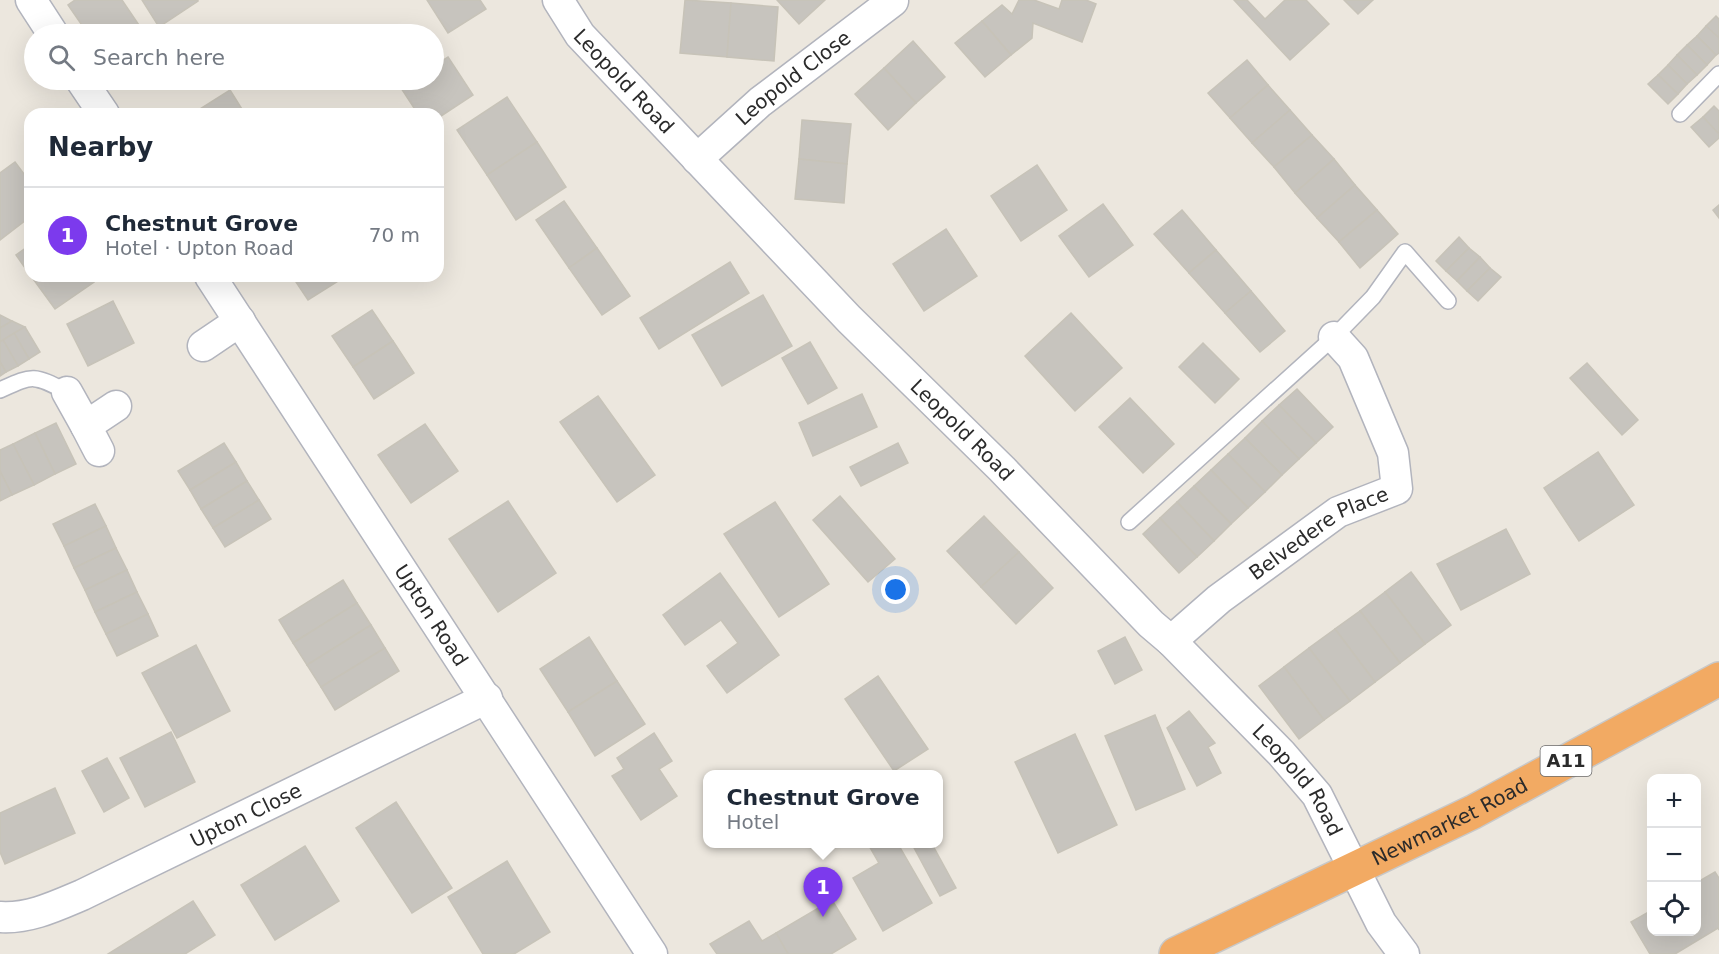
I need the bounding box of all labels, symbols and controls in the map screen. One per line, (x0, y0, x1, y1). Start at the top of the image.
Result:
search box (24, 24, 444, 90)
street label: Leopold Road (569, 24, 679, 139)
street label: Leopold Close (731, 25, 855, 130)
icon: search (45, 41, 78, 74)
text: Search here (93, 45, 225, 70)
text: Nearby (48, 132, 153, 162)
text: Chestnut Grove (105, 211, 298, 236)
text: 1 (61, 223, 74, 247)
text: 70 m (369, 223, 420, 247)
text: Hotel · Upton Road (105, 236, 294, 260)
street label: Leopold Road (906, 374, 1019, 486)
street label: Belvedere Place (1244, 482, 1392, 585)
street label: Upton Road (389, 560, 473, 671)
your location (881, 575, 910, 604)
street label: Leopold Road (1247, 719, 1348, 840)
road number: A11 (1540, 746, 1592, 776)
popup (703, 770, 943, 848)
street label: Newmarket Road (1368, 773, 1532, 871)
map controls (1647, 774, 1701, 936)
button: + (1647, 774, 1701, 828)
street label: Upton Close (186, 778, 306, 853)
text: Chestnut Grove (726, 785, 920, 810)
text: Hotel (726, 810, 779, 834)
button: − (1647, 828, 1701, 882)
pin: 1 (804, 868, 842, 917)
button: locate (1647, 882, 1701, 936)

